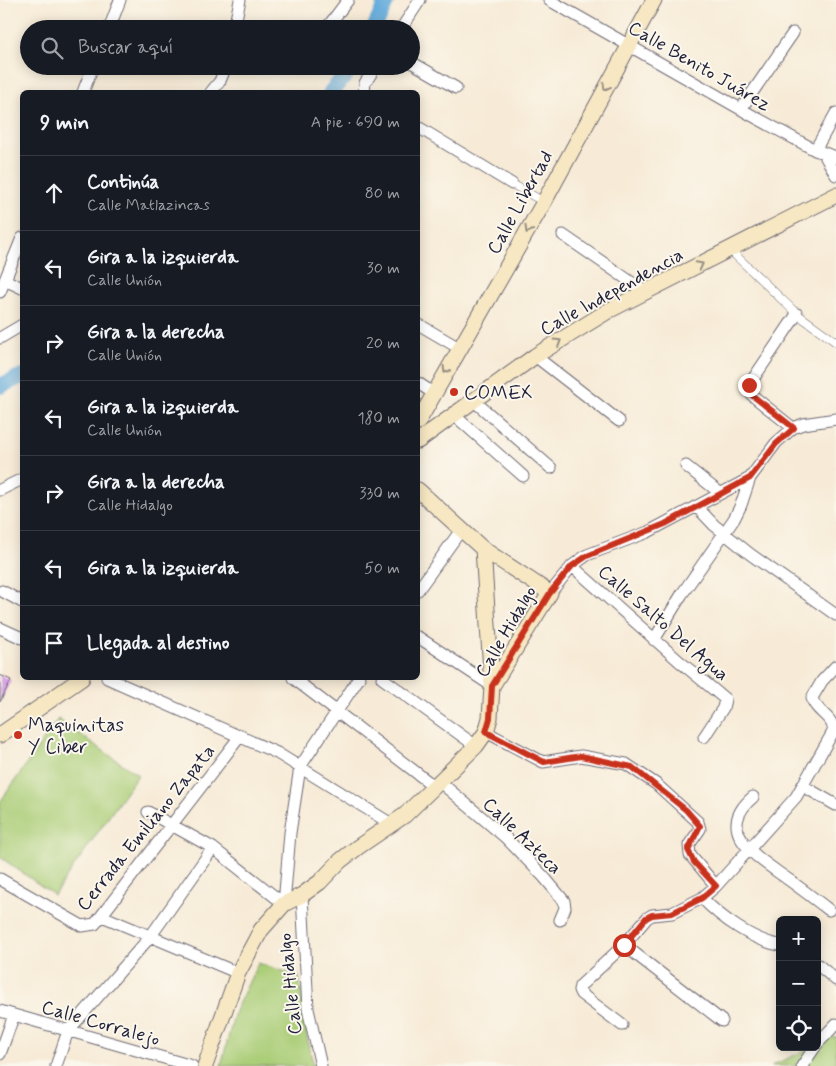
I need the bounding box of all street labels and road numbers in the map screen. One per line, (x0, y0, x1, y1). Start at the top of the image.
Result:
street label: Calle Benito Juárez (624, 15, 775, 117)
street label: Calle Libertad (482, 146, 559, 259)
street label: Calle Independencia (536, 243, 688, 342)
street label: Calle Salto Del Agua (591, 559, 734, 688)
street label: Calle Hidalgo (470, 581, 543, 683)
street label: Cerrada Emiliano Zapata (71, 740, 221, 916)
street label: Calle Azteca (477, 792, 567, 880)
street label: Calle Hidalgo (273, 932, 309, 1036)
street label: Calle Corralejo (38, 995, 163, 1053)

